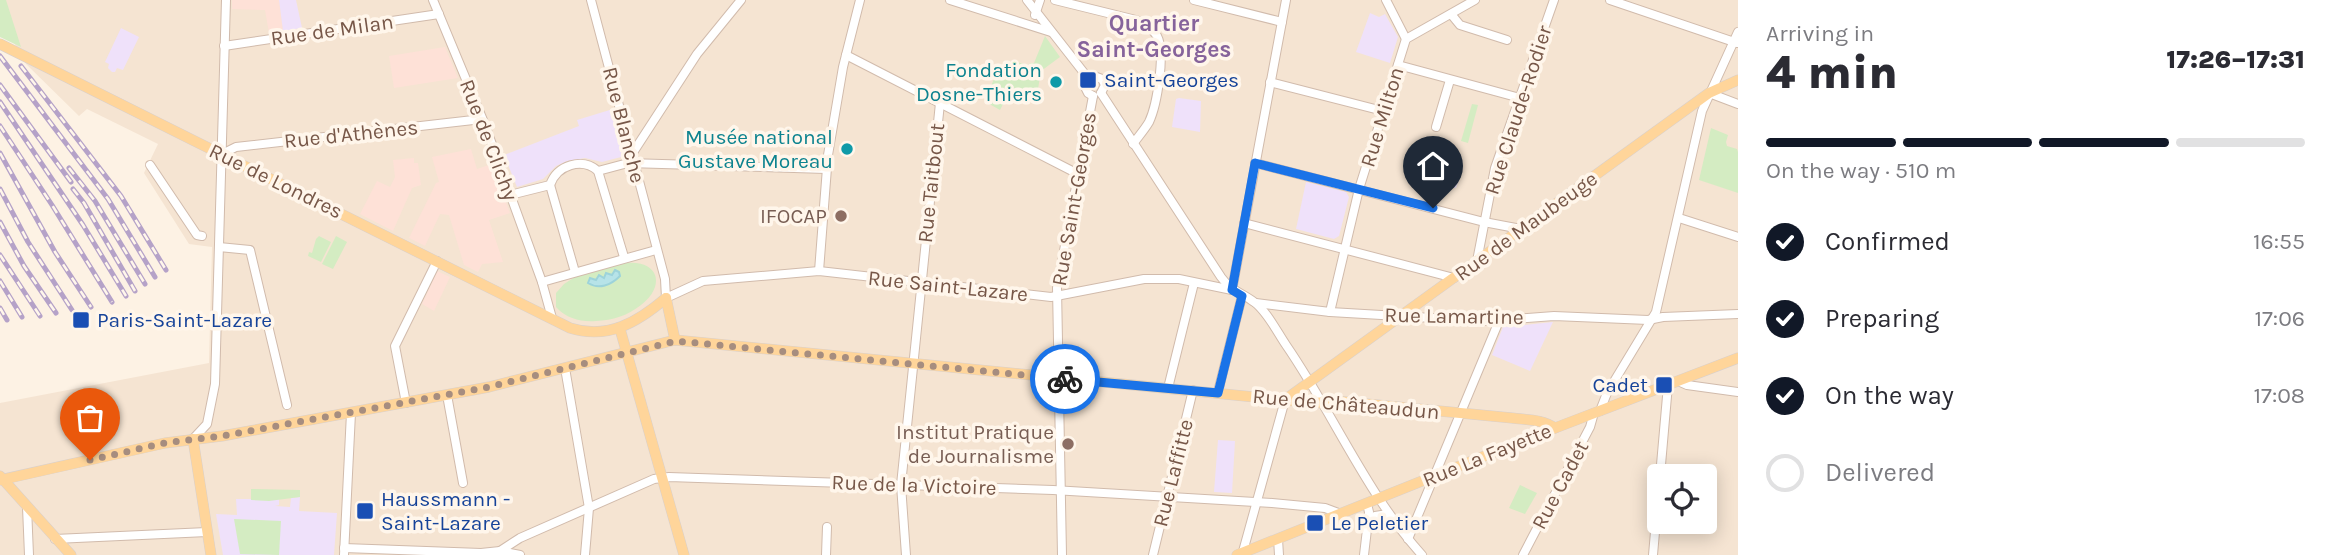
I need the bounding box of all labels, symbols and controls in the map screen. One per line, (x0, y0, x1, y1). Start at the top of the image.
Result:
street label: Rue de Milan (269, 10, 395, 50)
district label: Quartier Saint-Georges (1077, 10, 1232, 63)
text: Arriving in (1766, 20, 1874, 47)
street label: Rue Claude-Rodier (1479, 22, 1557, 198)
text: 17:26–17:31 (2166, 44, 2305, 75)
text: 4 min (1766, 46, 1898, 100)
place label: Fondation Dosne-Thiers (916, 58, 1042, 106)
street label: Rue Blanche (598, 64, 650, 186)
street label: Rue Milton (1355, 64, 1409, 170)
place label: Saint-Georges (1104, 68, 1239, 92)
marker: Saint-Georges (1078, 70, 1098, 90)
marker: Fondation Dosne-Thiers (1048, 74, 1064, 90)
street label: Rue de Clichy (455, 76, 523, 204)
street label: Rue Saint-Georges (1047, 110, 1101, 288)
street label: Rue d'Athènes (283, 115, 419, 153)
street label: Rue Taitbout (913, 122, 949, 244)
place label: Musée national Gustave Moreau (678, 125, 833, 173)
pin (1403, 136, 1463, 208)
street label: Rue de Londres (205, 138, 347, 224)
marker: Musée national Gustave Moreau (839, 141, 855, 157)
icon: home (1414, 147, 1452, 185)
text: On the way · 510 m (1766, 157, 1956, 184)
street label: Rue de Maubeuge (1450, 166, 1602, 286)
place label: IFOCAP (760, 204, 827, 228)
marker: IFOCAP (833, 208, 849, 224)
icon: check (1766, 223, 1804, 261)
text: Confirmed (1825, 226, 1950, 257)
text: 16:55 (2253, 228, 2305, 255)
street label: Rue Saint-Lazare (867, 266, 1029, 306)
icon: check (1766, 300, 1804, 338)
street label: Rue Lamartine (1384, 303, 1524, 329)
text: Preparing (1825, 303, 1939, 334)
text: 17:06 (2254, 305, 2305, 332)
place label: Paris-Saint-Lazare (97, 308, 272, 332)
marker: Paris-Saint-Lazare (71, 310, 91, 330)
courier (1030, 344, 1100, 414)
icon: bike (1046, 360, 1084, 398)
place label: Cadet (1592, 373, 1648, 397)
marker: Cadet (1654, 375, 1674, 395)
icon: check (1766, 377, 1804, 415)
text: On the way (1825, 380, 1954, 411)
text: 17:08 (2254, 382, 2305, 409)
street label: Rue de Châteaudun (1252, 384, 1440, 424)
pin (60, 388, 120, 460)
icon: bag (71, 399, 109, 437)
street label: Rue Laffitte (1148, 417, 1198, 529)
street label: Rue La Fayette (1419, 418, 1555, 492)
place label: Institut Pratique de Journalisme (896, 420, 1054, 468)
marker: Institut Pratique de Journalisme (1060, 436, 1076, 452)
street label: Rue Cadet (1527, 436, 1593, 533)
text: Delivered (1825, 457, 1935, 488)
map controls (1647, 464, 1717, 534)
button: locate (1647, 464, 1717, 534)
street label: Rue de la Victoire (831, 470, 997, 500)
place label: Haussmann - Saint-Lazare (381, 487, 510, 535)
marker: Haussmann - Saint-Lazare (355, 501, 375, 521)
place label: Le Peletier (1331, 511, 1429, 535)
marker: Le Peletier (1305, 513, 1325, 533)

